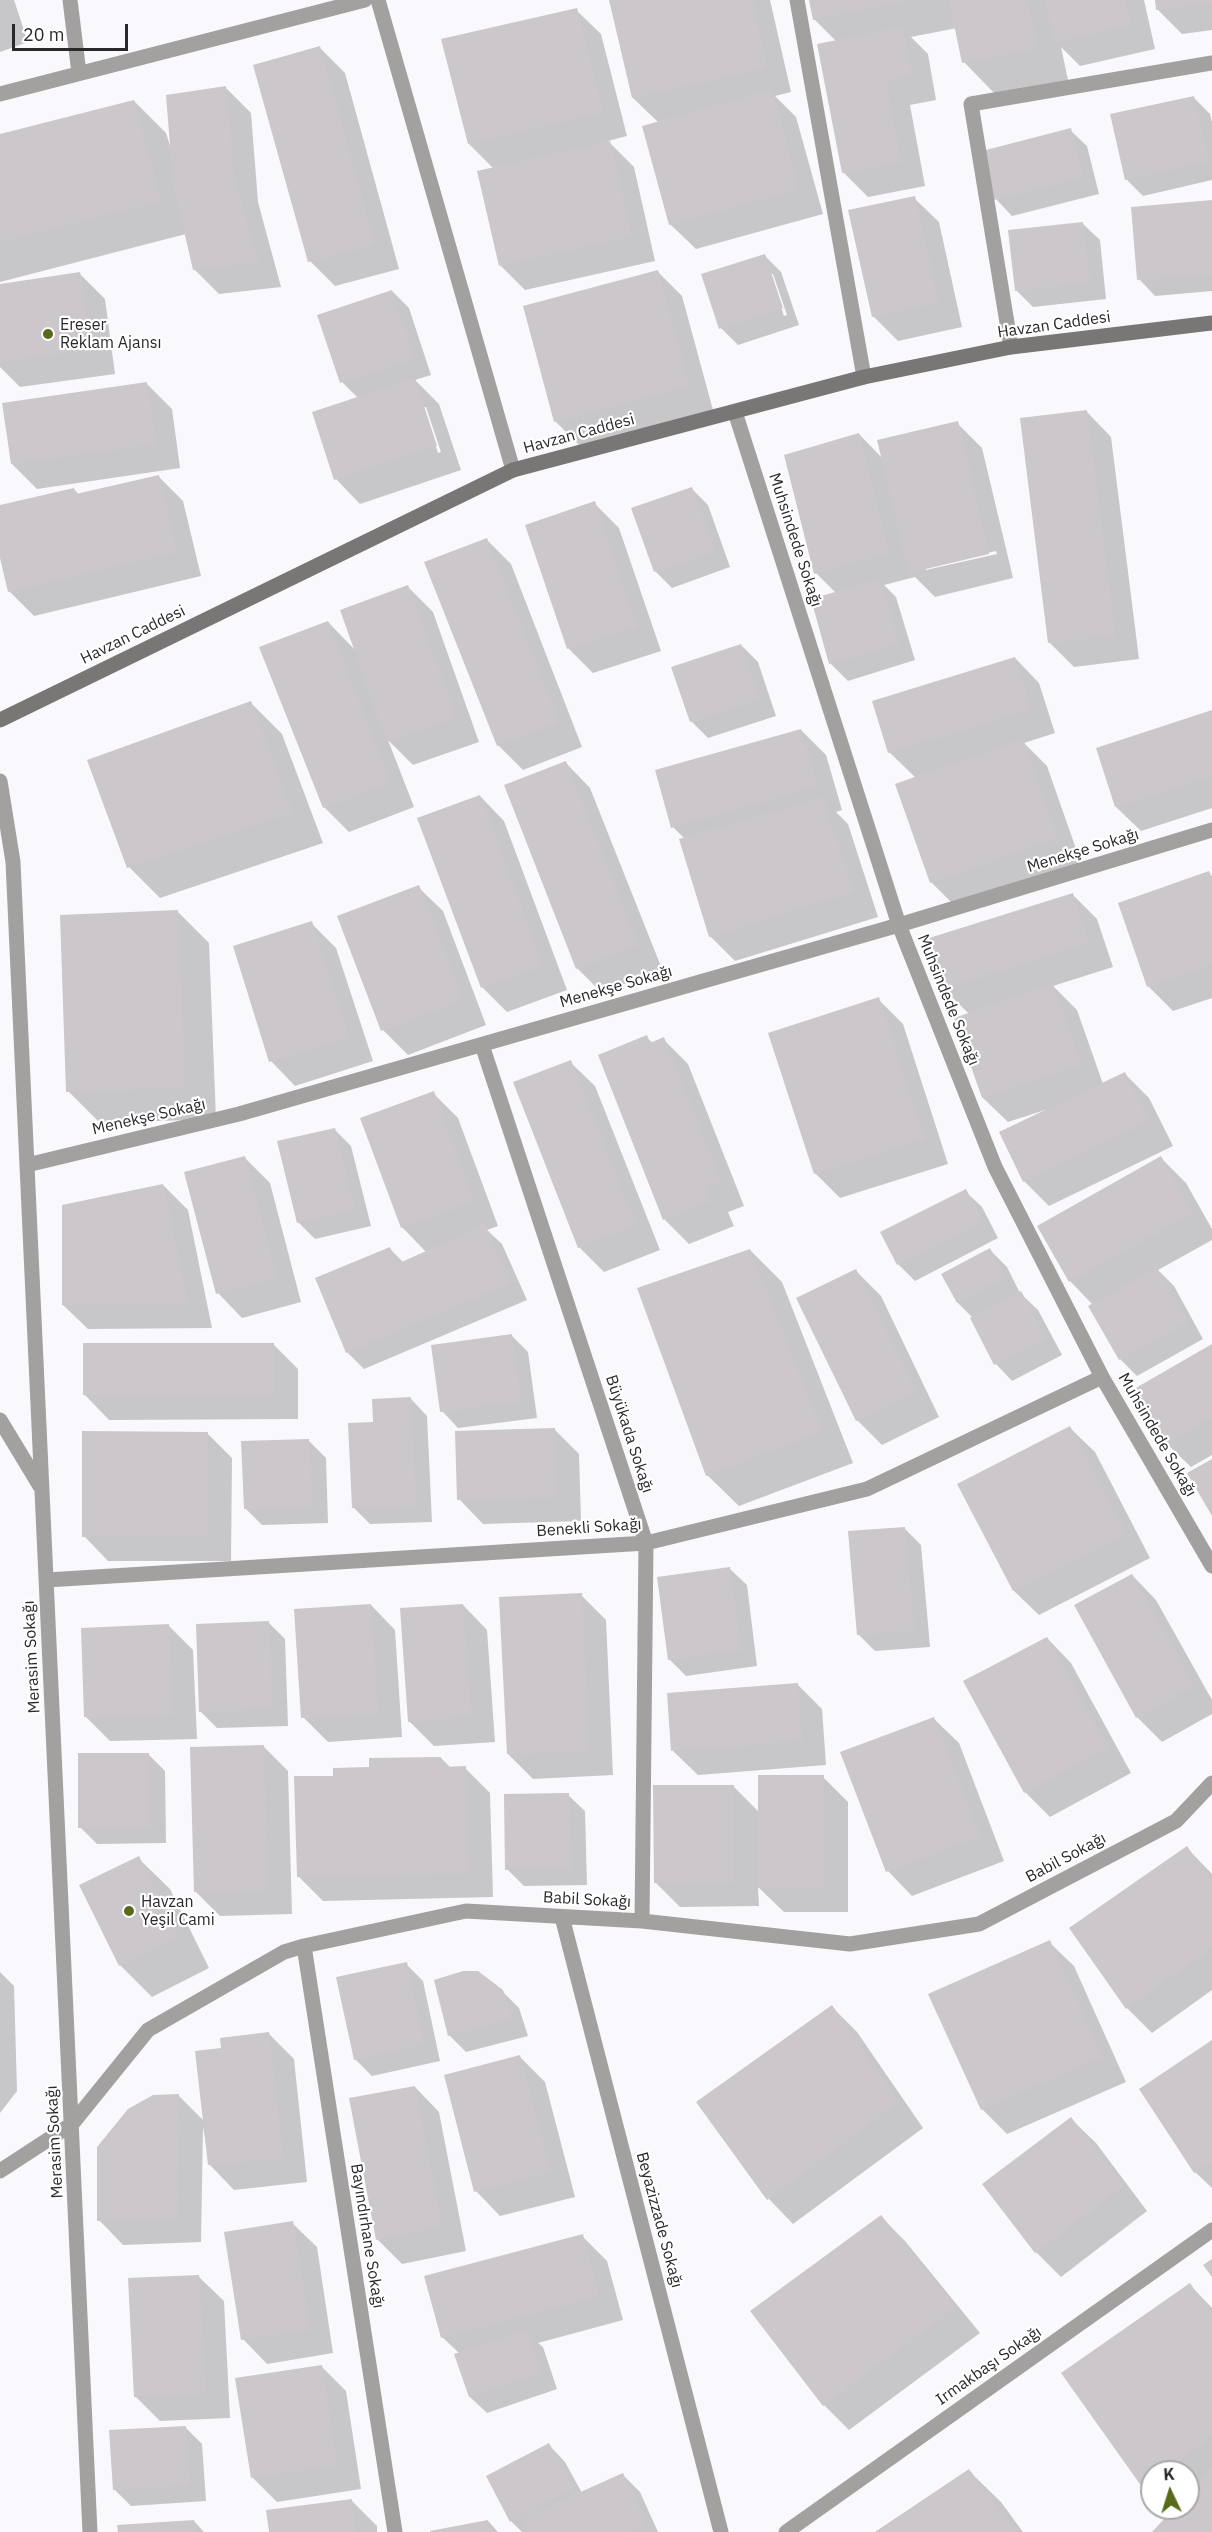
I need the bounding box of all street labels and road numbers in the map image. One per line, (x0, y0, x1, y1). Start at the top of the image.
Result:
street label: Havzan Caddesi (996, 308, 1112, 342)
street label: Havzan Caddesi (521, 410, 637, 458)
street label: Muhsindede Sokağı (764, 471, 826, 609)
street label: Havzan Caddesi (78, 601, 188, 669)
street label: Menekşe Sokağı (1025, 825, 1141, 877)
street label: Muhsindede Sokağı (913, 932, 983, 1068)
street label: Menekşe Sokağı (558, 962, 674, 1012)
street label: Menekşe Sokağı (90, 1095, 208, 1139)
street label: Muhsindede Sokağı (1114, 1370, 1200, 1500)
street label: Büyükada Sokağı (601, 1373, 657, 1495)
street label: Benekli Sokağı (536, 1515, 642, 1541)
street label: Merasim Sokağı (19, 1600, 45, 1714)
street label: Babil Sokağı (1023, 1829, 1109, 1887)
street label: Babil Sokağı (543, 1888, 631, 1912)
street label: Merasim Sokağı (42, 2085, 68, 2199)
street label: Beyazizzade Sokağı (632, 2150, 686, 2290)
street label: Bayındırhane Sokağı (346, 2162, 388, 2310)
street label: Irmakbaşı Sokağı (933, 2323, 1045, 2409)

